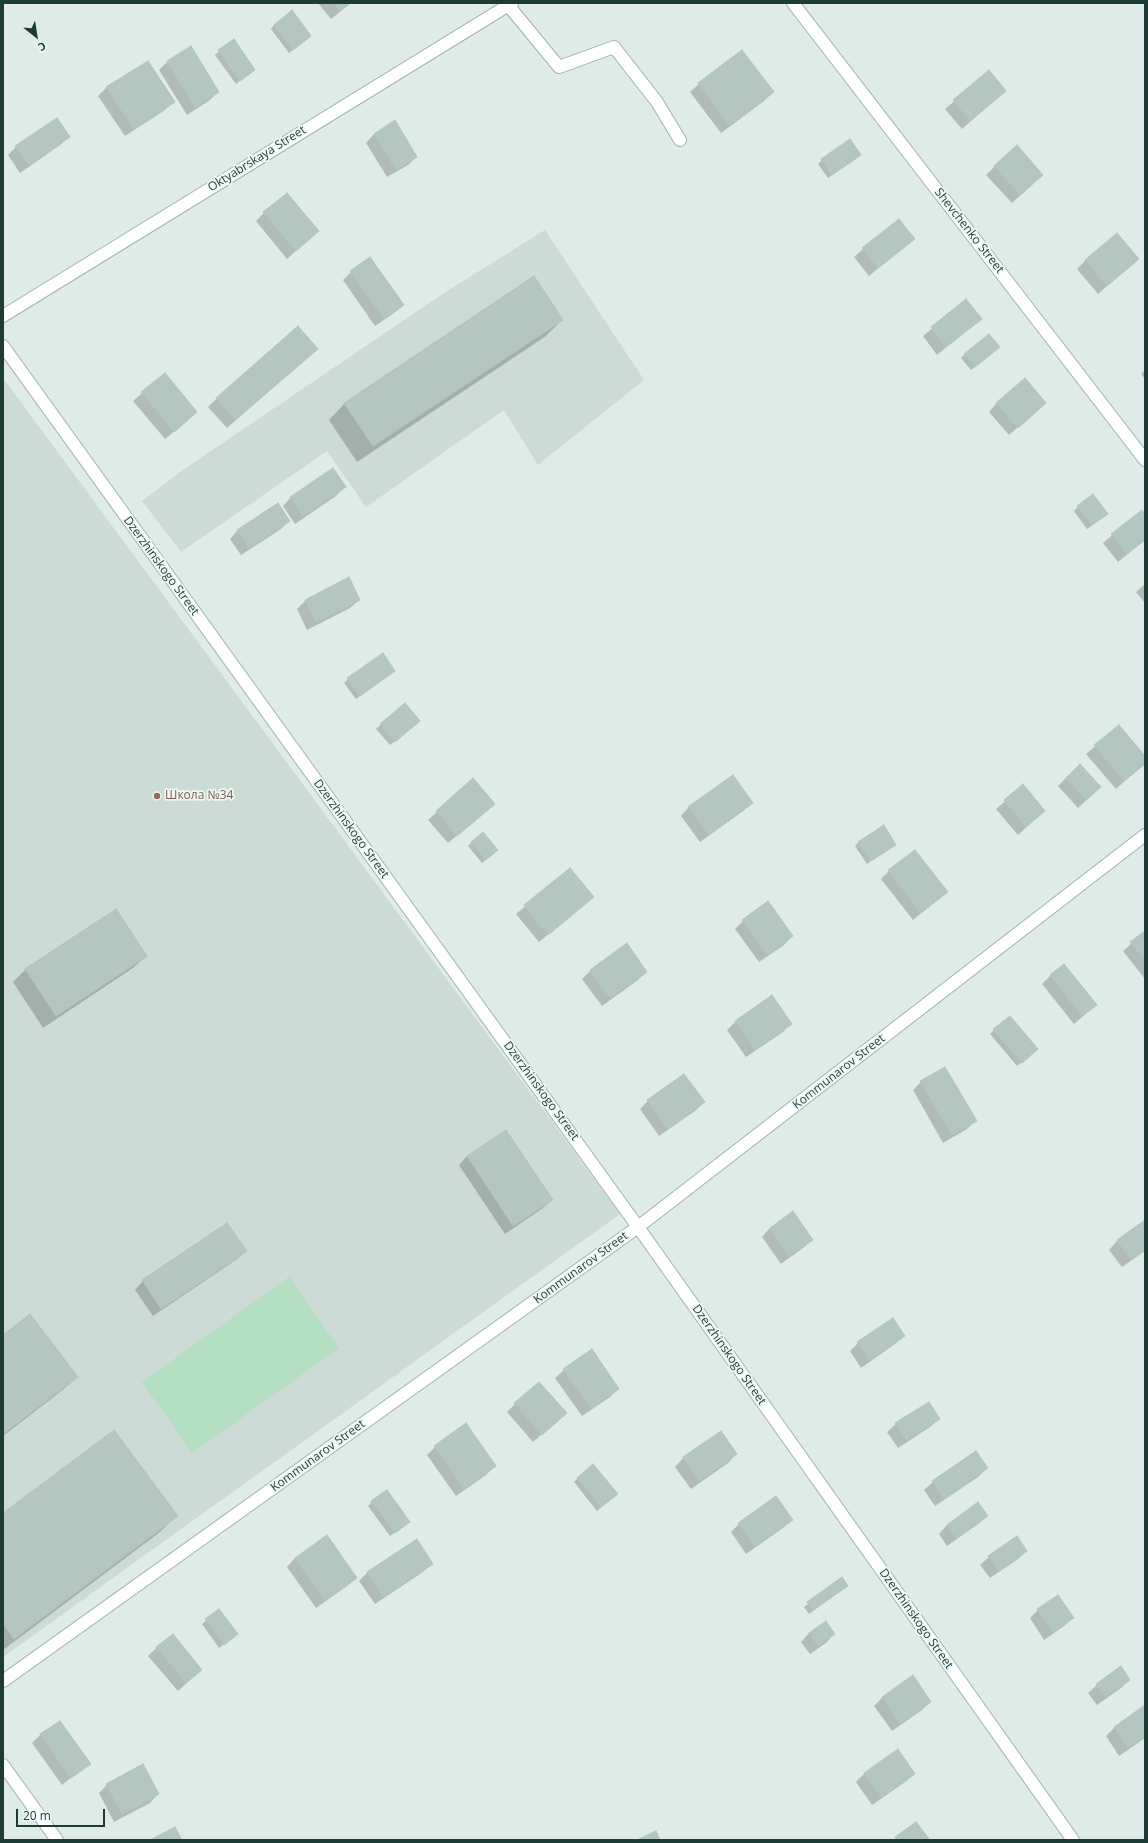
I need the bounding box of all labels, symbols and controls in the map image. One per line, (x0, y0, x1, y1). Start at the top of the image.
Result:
north arrow (16, 16, 56, 56)
text: С (35, 39, 49, 55)
street label: Oktyabrskaya Street (205, 123, 309, 195)
street label: Shevchenko Street (931, 186, 1007, 276)
street label: Dzerzhinskogo Street (120, 514, 202, 618)
street label: Dzerzhinskogo Street (310, 777, 392, 881)
place label: Школа №34 (165, 789, 233, 803)
marker: Школа №34 (152, 791, 162, 801)
street label: Kommunarov Street (790, 1032, 888, 1112)
street label: Dzerzhinskogo Street (500, 1039, 582, 1143)
street label: Kommunarov Street (531, 1229, 631, 1307)
street label: Dzerzhinskogo Street (689, 1302, 769, 1408)
street label: Kommunarov Street (268, 1417, 368, 1495)
street label: Dzerzhinskogo Street (876, 1566, 956, 1672)
scale bar (18, 1801, 107, 1827)
text: 20 m (23, 1807, 51, 1824)

